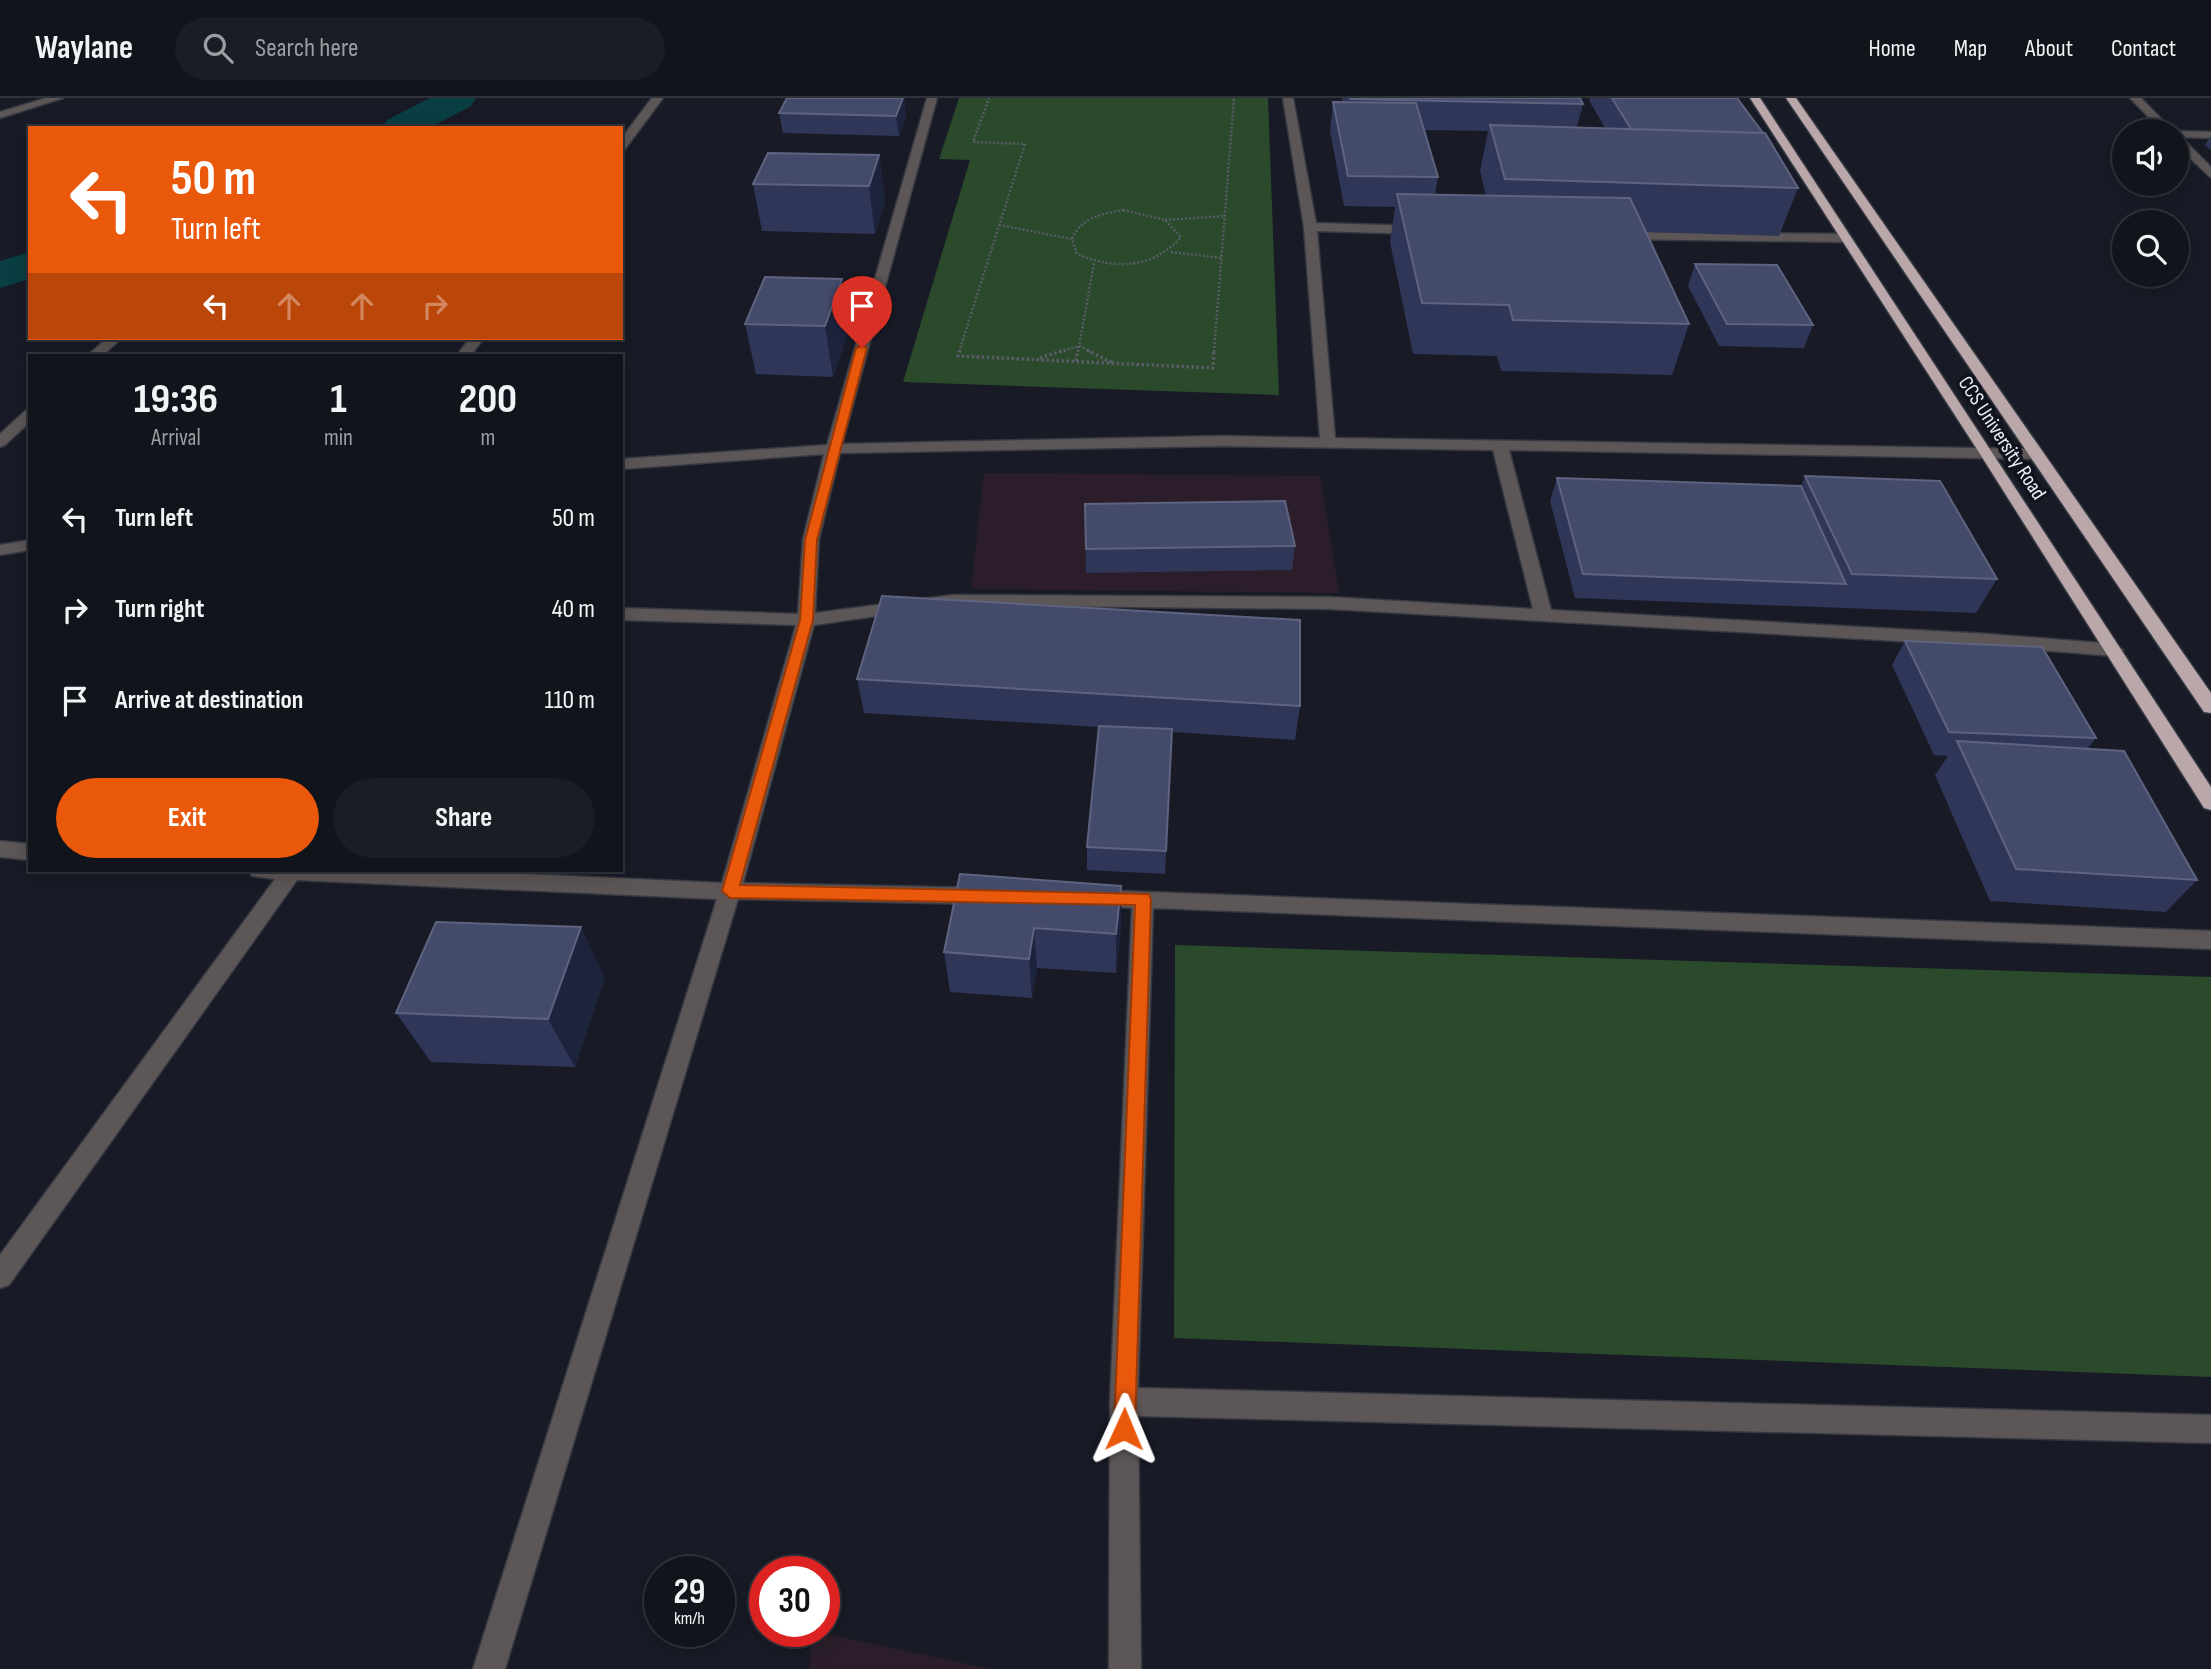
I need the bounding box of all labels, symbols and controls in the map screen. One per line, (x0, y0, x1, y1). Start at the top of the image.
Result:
search box (175, 17, 665, 80)
text: Waylane (35, 28, 133, 68)
icon: search (199, 29, 237, 67)
text: Search here (255, 33, 358, 64)
text: Home (1868, 34, 1916, 63)
text: Map (1954, 34, 1987, 63)
text: About (2025, 34, 2073, 63)
text: Contact (2111, 34, 2176, 63)
map controls (2112, 119, 2189, 287)
button: sound (2112, 119, 2189, 196)
text: 50 m (171, 150, 256, 209)
icon: left (56, 154, 147, 245)
text: Turn left (171, 210, 261, 249)
button: search (2112, 210, 2189, 287)
pin (832, 276, 892, 348)
icon: left (197, 287, 235, 325)
icon: ahead (270, 287, 308, 325)
icon: ahead (343, 287, 381, 325)
icon: right (416, 287, 454, 325)
icon: arrive (843, 287, 881, 325)
street label: CCS University Road (1953, 372, 2051, 504)
text: 19:36 (134, 374, 218, 425)
text: 1 (330, 374, 347, 425)
text: 200 (459, 374, 517, 425)
text: Arrival (151, 424, 201, 452)
text: min (324, 424, 353, 452)
text: m (481, 424, 495, 452)
icon: left (56, 500, 94, 538)
text: Turn left (115, 503, 193, 534)
text: 50 m (552, 503, 595, 534)
icon: right (56, 591, 94, 629)
text: Turn right (115, 594, 204, 625)
text: 40 m (552, 594, 595, 625)
icon: arrive (56, 682, 94, 720)
text: Arrive at destination (115, 685, 303, 716)
text: 110 m (544, 685, 595, 716)
button: Exit (56, 778, 319, 858)
button: Share (333, 778, 595, 858)
position arrow (1087, 1392, 1161, 1466)
speed limit sign: 30 (749, 1556, 840, 1647)
text: 29 (674, 1571, 705, 1614)
text: km/h (674, 1608, 705, 1629)

